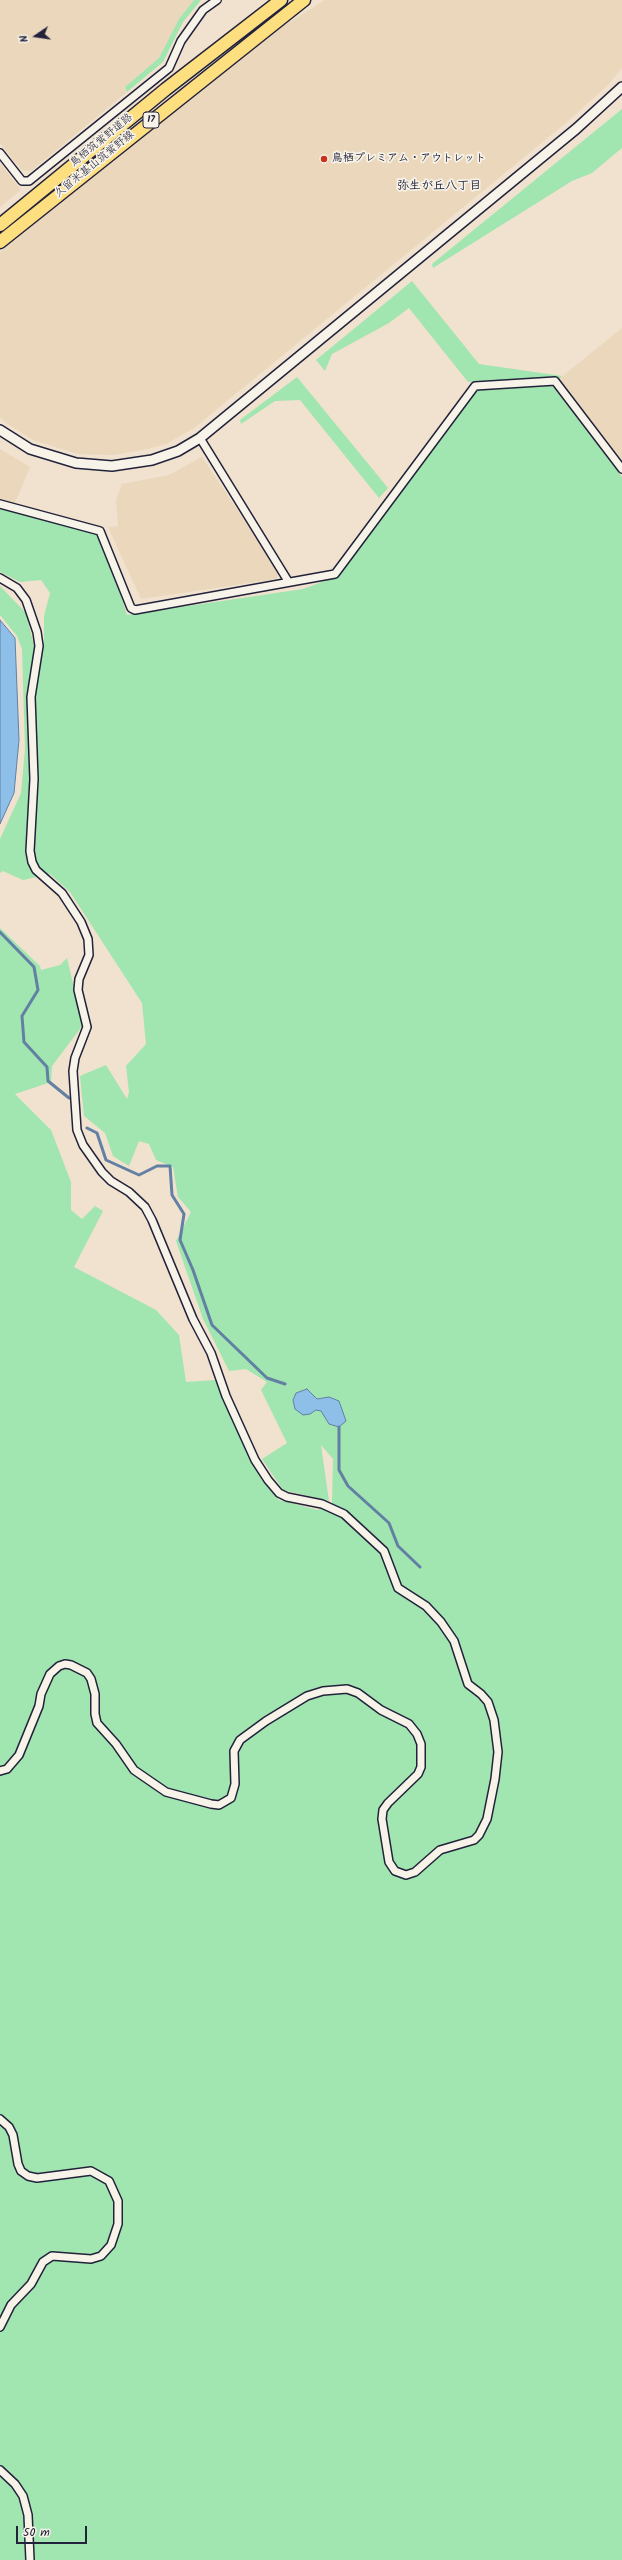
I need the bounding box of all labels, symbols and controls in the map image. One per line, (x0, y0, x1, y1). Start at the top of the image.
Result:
north arrow (16, 16, 56, 56)
text: N (15, 33, 34, 44)
street label: 鳥栖筑紫野道路 (68, 112, 136, 170)
road number: 17 (143, 112, 159, 128)
street label: 久留米基山筑紫野線 (52, 129, 138, 201)
place label: 鳥栖プレミアム・アウトレット (332, 152, 486, 166)
marker: 鳥栖プレミアム・アウトレット (319, 154, 329, 164)
district label: 弥生が丘八丁目 (397, 180, 481, 194)
scale bar (18, 2518, 89, 2544)
text: 50 m (23, 2523, 50, 2542)

